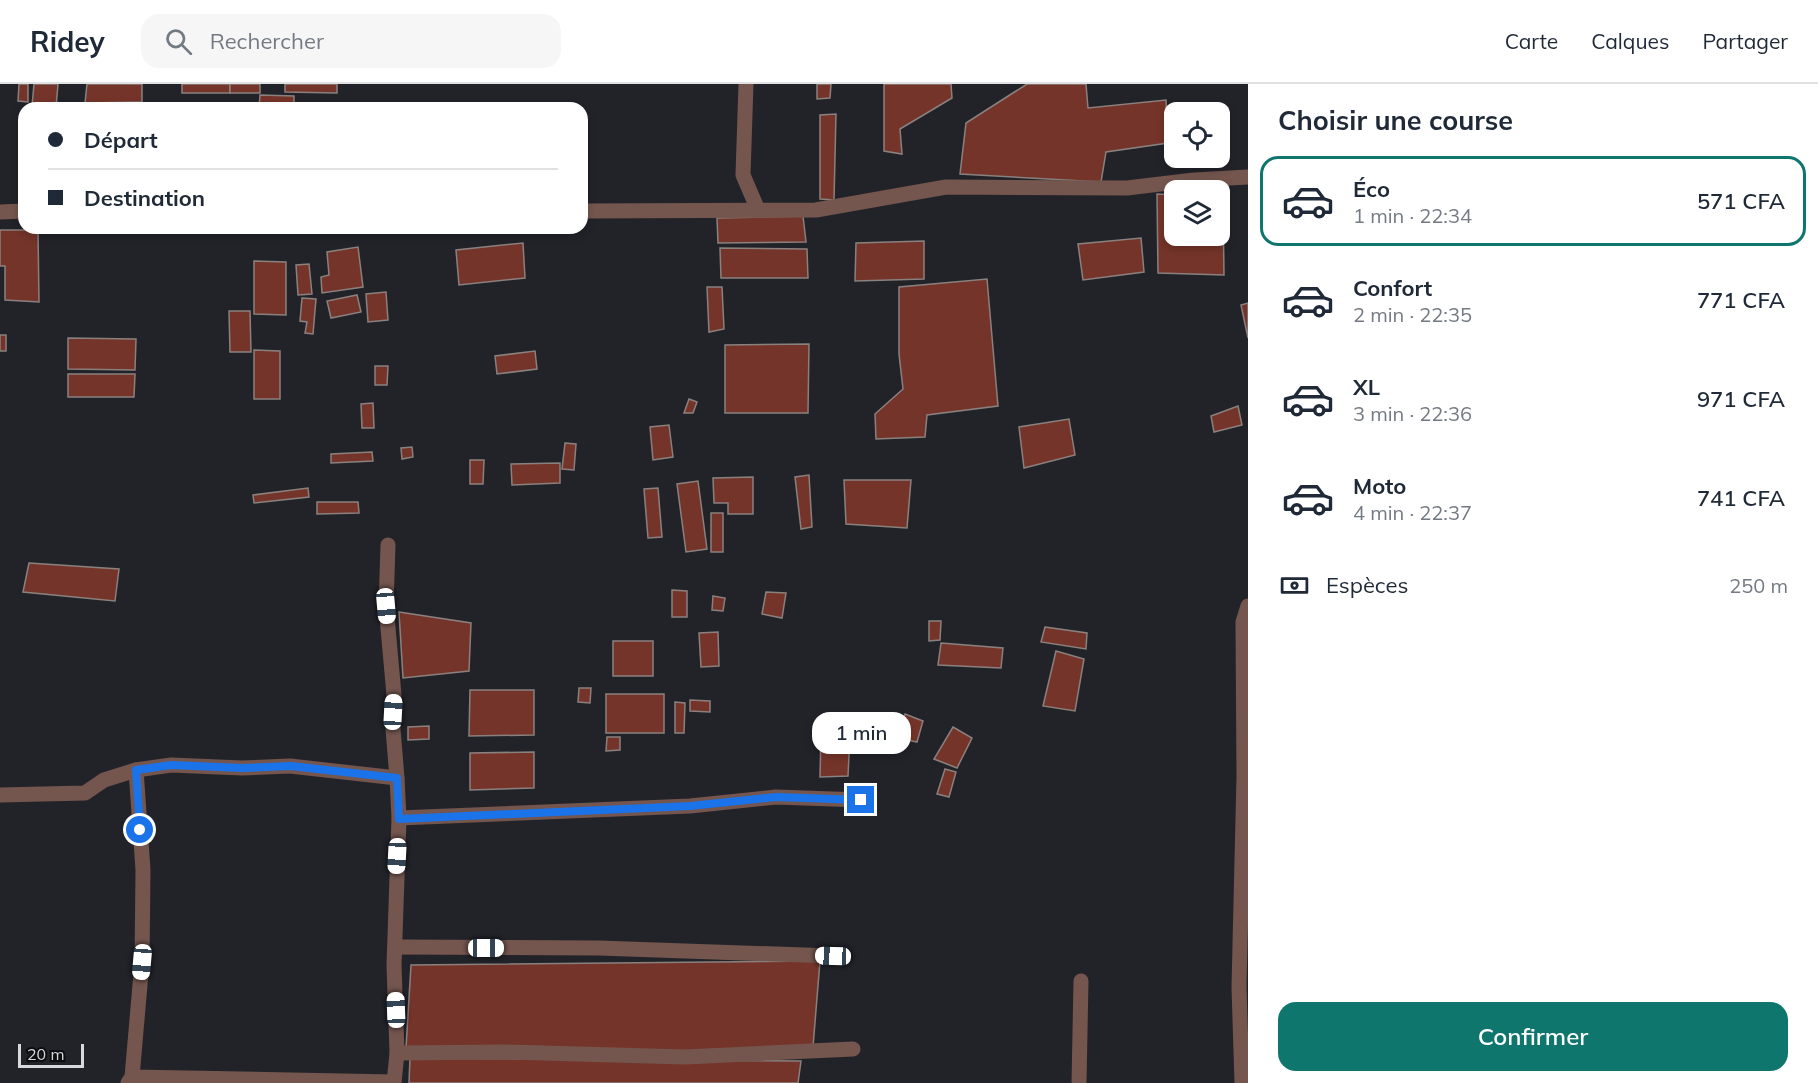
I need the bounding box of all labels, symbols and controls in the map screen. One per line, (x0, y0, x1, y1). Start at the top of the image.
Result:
search box (141, 14, 561, 68)
text: Ridey (30, 24, 105, 59)
icon: search (162, 25, 195, 58)
text: Rechercher (210, 27, 324, 55)
text: Carte (1505, 28, 1558, 54)
text: Calques (1591, 28, 1669, 54)
text: Partager (1702, 28, 1788, 54)
map controls (1164, 102, 1230, 246)
button: locate (1164, 102, 1230, 168)
text: Choisir une course (1278, 103, 1513, 137)
text: Départ (84, 126, 158, 154)
icon: car (1281, 174, 1335, 228)
text: Éco (1353, 175, 1390, 203)
button: layers (1164, 180, 1230, 246)
text: Destination (84, 184, 205, 212)
text: 571 CFA (1697, 187, 1785, 215)
text: 1 min · 22:34 (1353, 203, 1472, 228)
icon: car (1281, 273, 1335, 327)
text: Confort (1353, 274, 1432, 302)
text: 771 CFA (1697, 286, 1785, 314)
text: 2 min · 22:35 (1353, 302, 1472, 327)
icon: car (1281, 372, 1335, 426)
text: XL (1353, 373, 1380, 401)
text: 971 CFA (1697, 385, 1785, 413)
text: 3 min · 22:36 (1353, 401, 1472, 426)
icon: car (1281, 471, 1335, 525)
text: Moto (1353, 472, 1406, 500)
text: 741 CFA (1697, 484, 1785, 512)
text: 4 min · 22:37 (1353, 500, 1472, 525)
icon: cash (1278, 569, 1311, 602)
text: Espèces (1326, 571, 1408, 599)
text: 250 m (1729, 573, 1788, 598)
car (375, 587, 397, 625)
car (383, 694, 403, 730)
callout: 1 min (812, 713, 910, 755)
text: 1 min (836, 720, 887, 745)
route end (847, 786, 874, 813)
route start (126, 816, 153, 843)
car (387, 838, 407, 874)
car (468, 939, 504, 957)
car (131, 943, 153, 981)
car (815, 946, 851, 966)
car (386, 992, 406, 1028)
button: Confirmer (1278, 1002, 1788, 1071)
scale bar (18, 1041, 84, 1068)
text: 20 m (27, 1044, 64, 1064)

